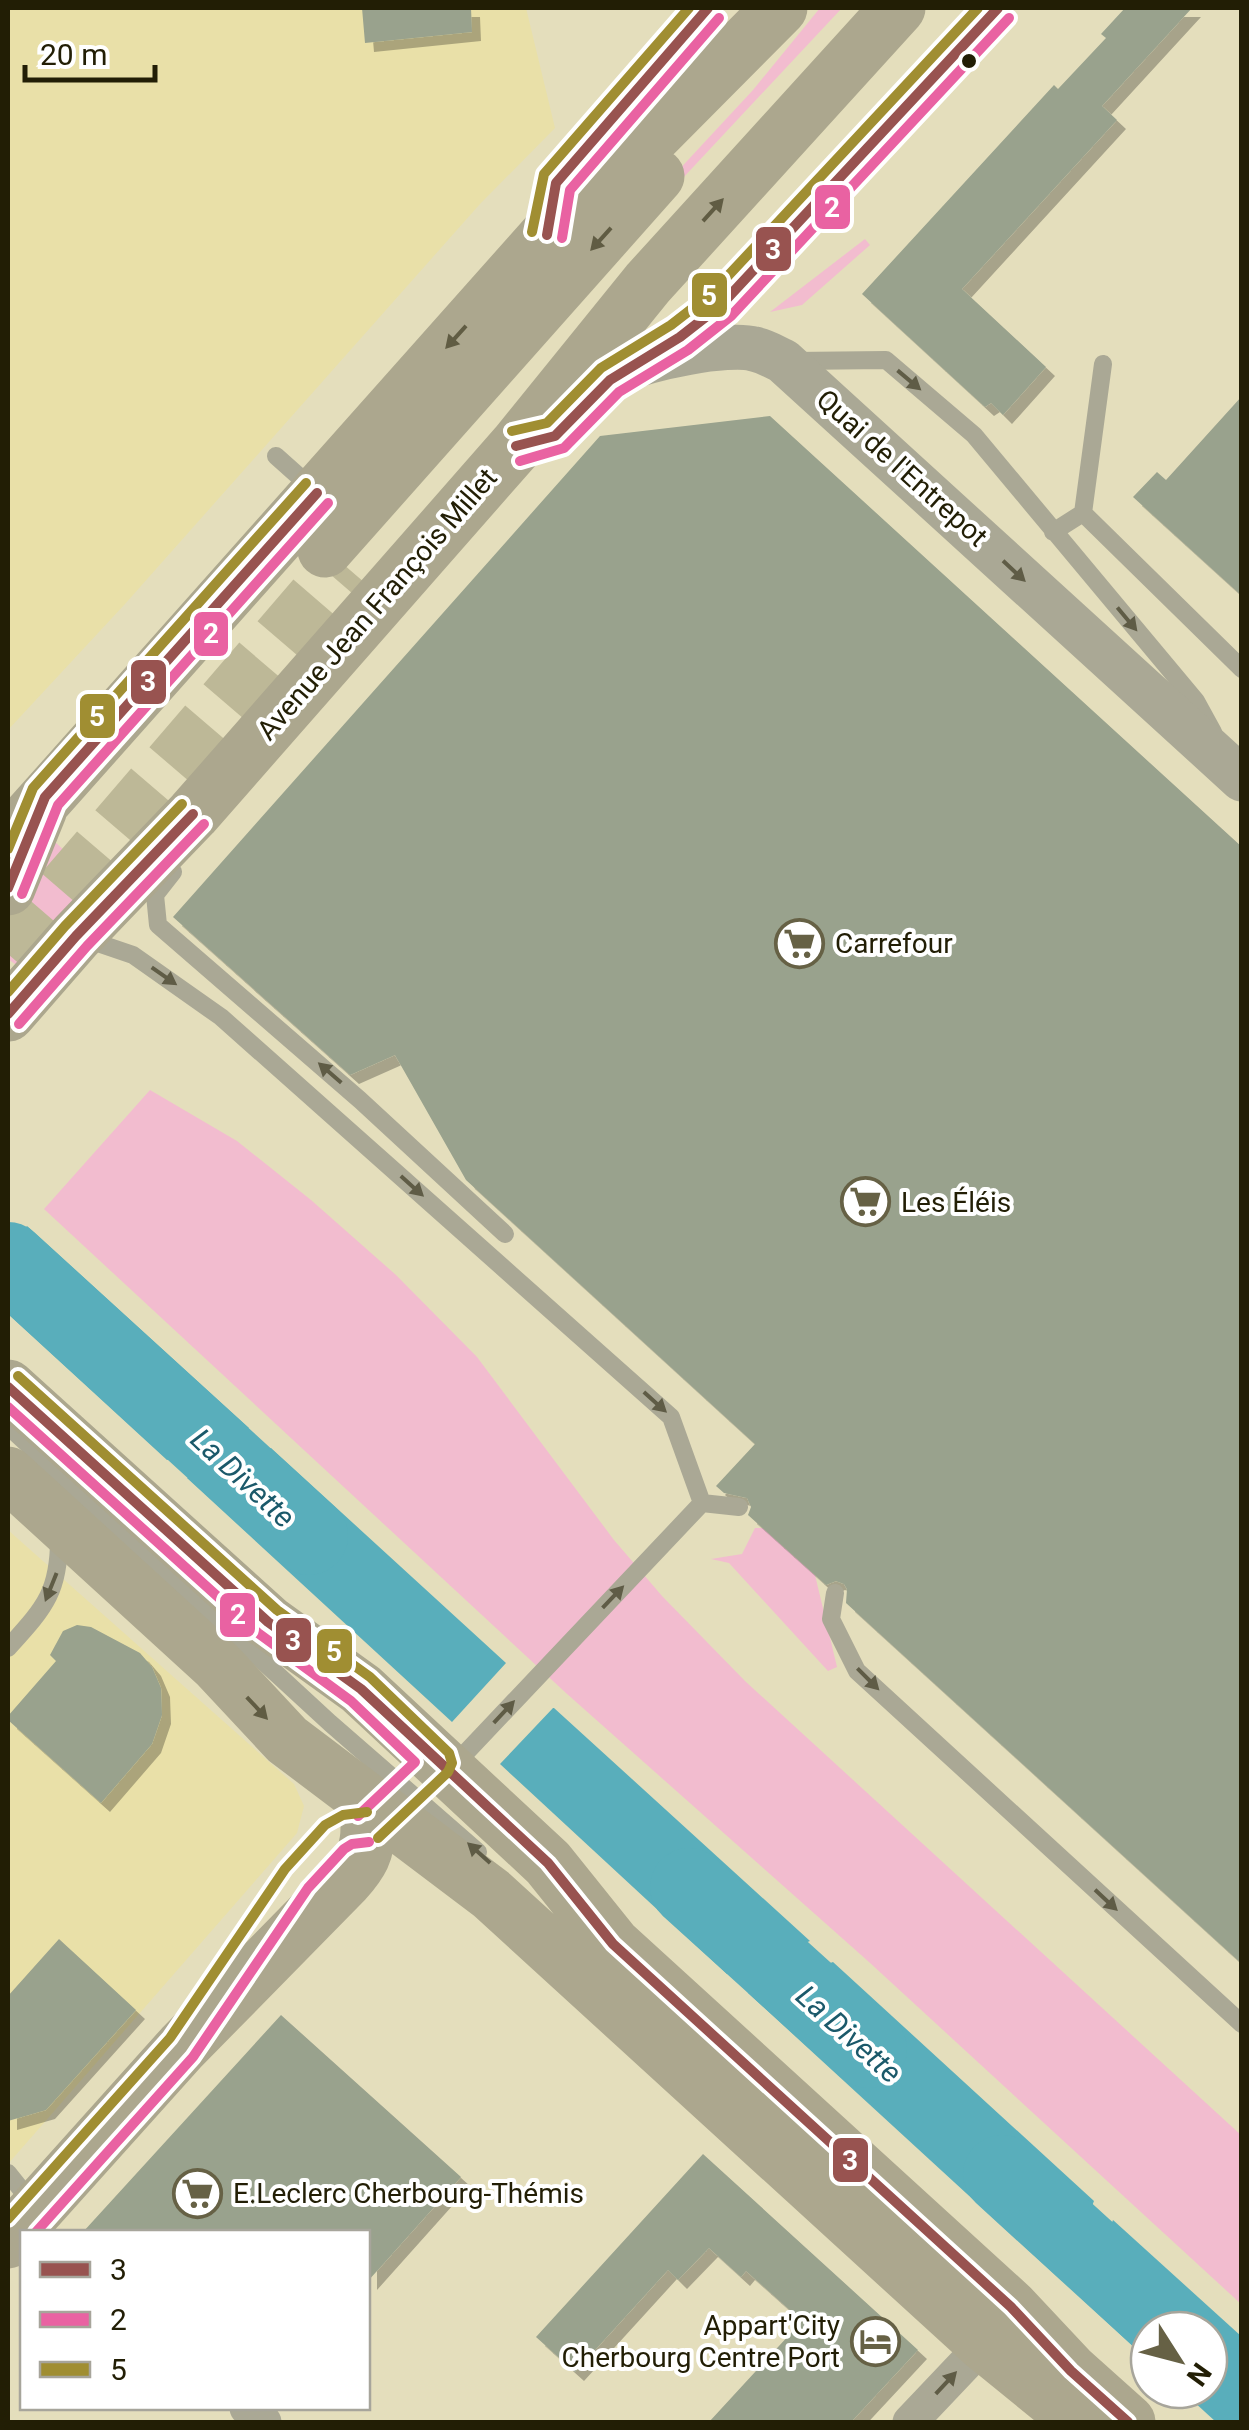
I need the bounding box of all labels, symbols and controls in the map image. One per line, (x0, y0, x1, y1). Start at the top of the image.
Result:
scale bar (25, 20, 155, 82)
text: 20 m (40, 37, 107, 72)
unlabelled marker (959, 51, 979, 71)
line badge: 2 (813, 183, 852, 231)
text: 2 (824, 191, 840, 224)
one-way arrow (702, 198, 724, 223)
line badge: 3 (754, 225, 793, 273)
one-way arrow (590, 226, 612, 251)
text: 3 (765, 233, 781, 266)
line badge: 5 (690, 271, 729, 319)
text: 5 (701, 279, 717, 312)
one-way arrow (446, 324, 468, 349)
one-way arrow (896, 368, 921, 390)
street label: Quai de l'Entrepot (810, 383, 994, 553)
street label: Avenue Jean François Millet (250, 462, 504, 746)
one-way arrow (1002, 559, 1026, 582)
one-way arrow (1116, 607, 1137, 632)
line badge: 2 (192, 610, 230, 658)
text: 2 (203, 617, 219, 650)
line badge: 3 (129, 658, 168, 706)
text: 3 (140, 665, 156, 698)
line badge: 5 (78, 692, 117, 740)
text: 5 (89, 700, 105, 733)
supermarket icon: Carrefour (774, 917, 826, 969)
place label: Carrefour (835, 927, 953, 960)
one-way arrow (151, 966, 177, 986)
one-way arrow (318, 1063, 343, 1085)
one-way arrow (400, 1174, 424, 1197)
supermarket icon: Les Éléis (840, 1176, 892, 1228)
place label: Les Éléis (901, 1186, 1011, 1219)
one-way arrow (643, 1390, 667, 1413)
water label: La Divette (184, 1421, 302, 1535)
one-way arrow (43, 1573, 59, 1603)
one-way arrow (601, 1585, 624, 1609)
line badge: 2 (218, 1591, 257, 1639)
text: 2 (230, 1598, 246, 1631)
line badge: 3 (274, 1616, 313, 1664)
text: 3 (285, 1624, 301, 1657)
line badge: 5 (315, 1627, 354, 1675)
text: 5 (326, 1635, 342, 1668)
one-way arrow (855, 1667, 879, 1691)
one-way arrow (245, 1696, 268, 1720)
one-way arrow (492, 1700, 515, 1724)
one-way arrow (467, 1842, 491, 1865)
one-way arrow (1094, 1888, 1118, 1911)
water label: La Divette (789, 1978, 909, 2090)
line badge: 3 (831, 2136, 870, 2184)
text: 3 (842, 2144, 858, 2177)
supermarket icon: E.Leclerc Cherbourg-Thémis (172, 2167, 224, 2219)
place label: E.Leclerc Cherbourg-Thémis (233, 2177, 584, 2210)
legend (20, 2230, 370, 2410)
text: 3 (110, 2252, 127, 2287)
text: 2 (110, 2302, 127, 2337)
place label: Appart'City Cherbourg Centre Port (561, 2309, 840, 2374)
north arrow (1129, 2310, 1229, 2410)
hotel icon: Appart'City Cherbourg Centre Port (849, 2315, 901, 2367)
text: 5 (110, 2352, 127, 2387)
text: N (1180, 2357, 1218, 2392)
one-way arrow (934, 2371, 957, 2395)

